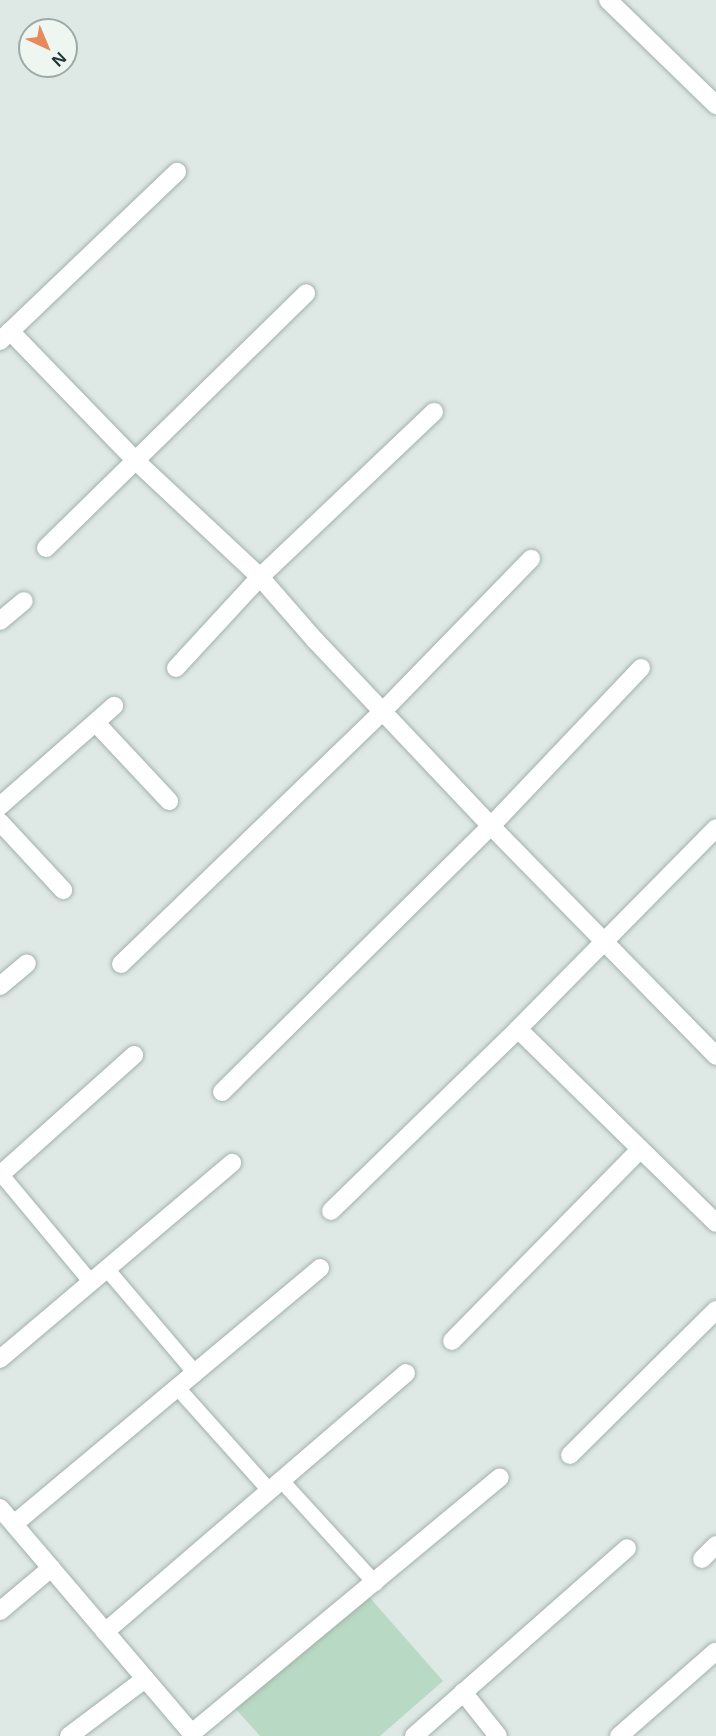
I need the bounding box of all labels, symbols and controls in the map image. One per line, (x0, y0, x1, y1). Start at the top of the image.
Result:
north arrow (18, 18, 78, 78)
text: N (47, 47, 71, 72)

